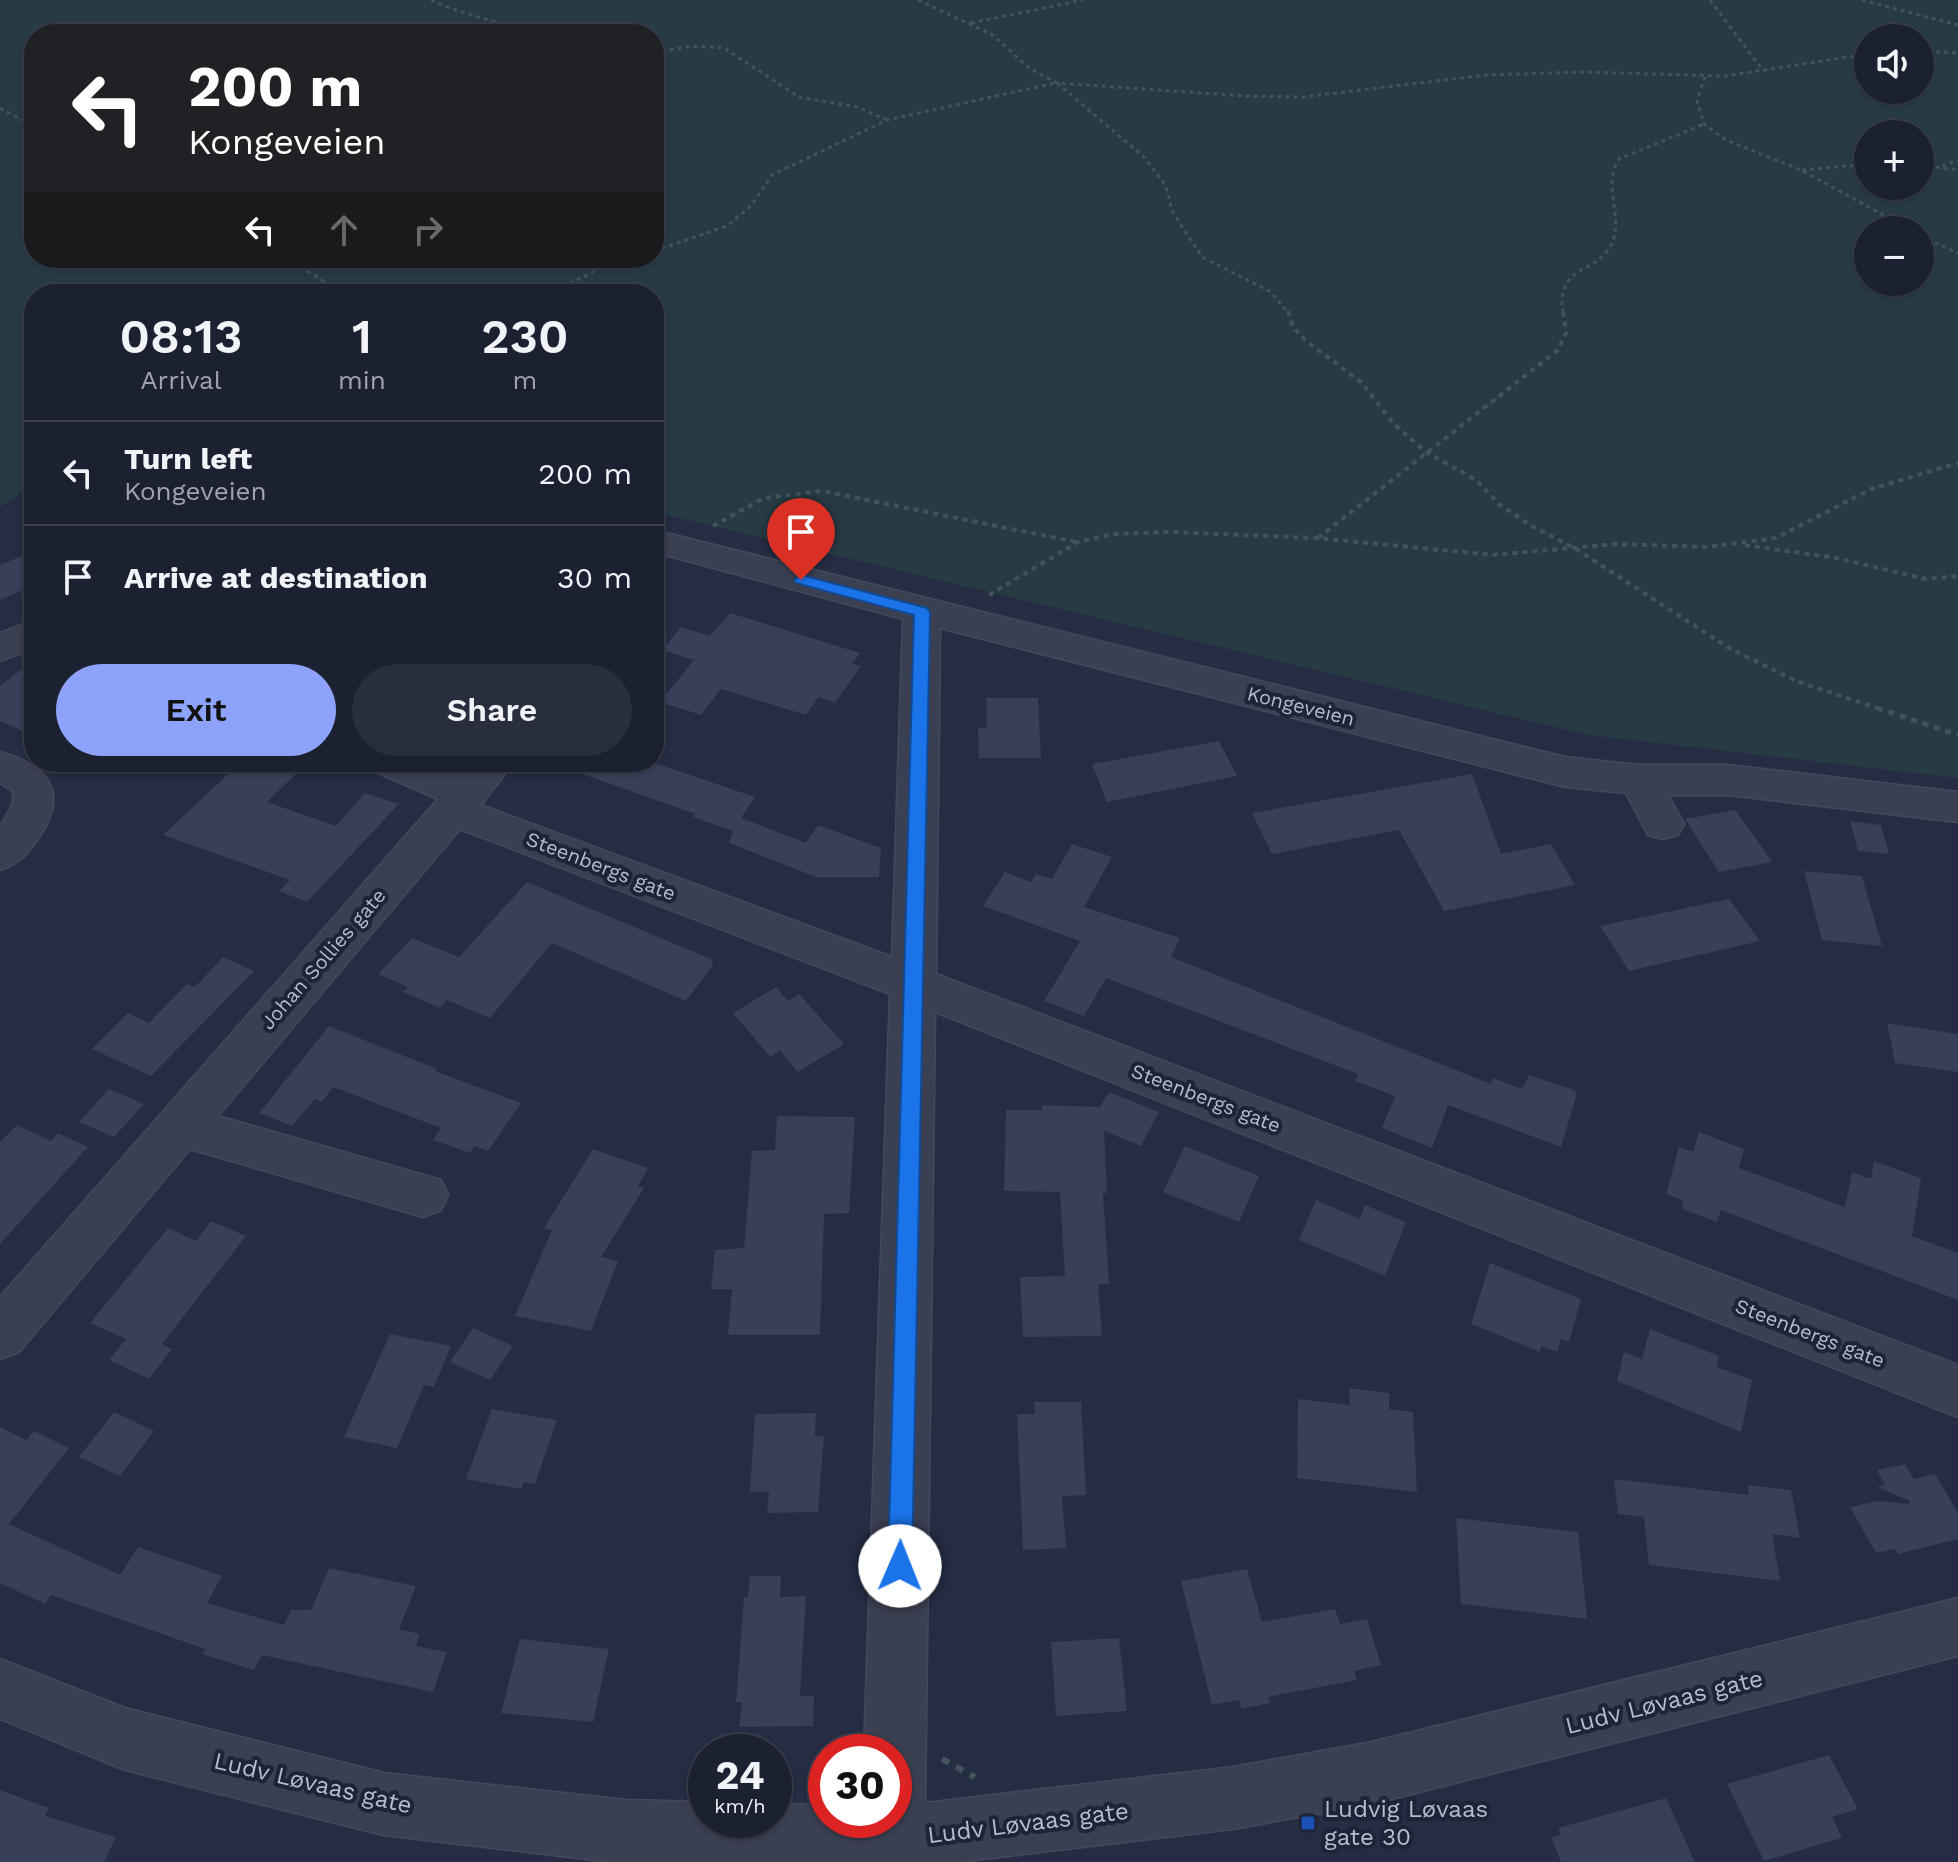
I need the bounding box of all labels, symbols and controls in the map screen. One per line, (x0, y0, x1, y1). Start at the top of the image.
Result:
map controls (1854, 24, 1934, 296)
button: sound (1854, 24, 1934, 104)
text: 200 m (188, 54, 362, 120)
icon: left (56, 56, 160, 160)
button: + (1854, 120, 1934, 200)
text: Kongeveien (188, 121, 386, 163)
icon: left (238, 208, 282, 252)
icon: ahead (322, 208, 366, 252)
icon: right (406, 208, 450, 252)
button: − (1854, 216, 1934, 296)
text: 08:13 (119, 308, 243, 365)
text: 1 (352, 308, 372, 365)
text: 230 (481, 308, 569, 365)
text: Arrival (140, 365, 222, 395)
text: min (338, 365, 386, 395)
text: m (513, 365, 537, 395)
text: Turn left (124, 441, 252, 476)
icon: left (56, 451, 100, 495)
text: 200 m (538, 456, 632, 491)
text: Kongeveien (124, 476, 267, 506)
pin (767, 498, 835, 580)
icon: arrive (779, 510, 823, 554)
icon: arrive (56, 555, 100, 599)
text: Arrive at destination (124, 560, 428, 595)
text: 30 m (557, 560, 632, 595)
button: Exit (56, 664, 336, 756)
button: Share (352, 664, 632, 756)
street label: Kongeveien (1245, 681, 1357, 731)
street label: Steenbergs gate (523, 827, 679, 905)
street label: Johan Sollies gate (255, 884, 391, 1034)
street label: Steenbergs gate (1128, 1059, 1284, 1137)
street label: Steenbergs gate (1732, 1294, 1888, 1372)
position arrow (858, 1524, 942, 1608)
street label: Ludv Løvaas gate (1562, 1664, 1766, 1740)
speed limit sign: 30 (808, 1734, 912, 1838)
street label: Ludv Løvaas gate (211, 1747, 415, 1819)
text: 24 (715, 1752, 765, 1799)
text: km/h (714, 1794, 766, 1818)
place label: Ludvig Løvaas gate 30 (1324, 1795, 1488, 1851)
street label: Ludv Løvaas gate (926, 1797, 1130, 1849)
marker: Ludvig Løvaas gate 30 (1299, 1814, 1317, 1832)

